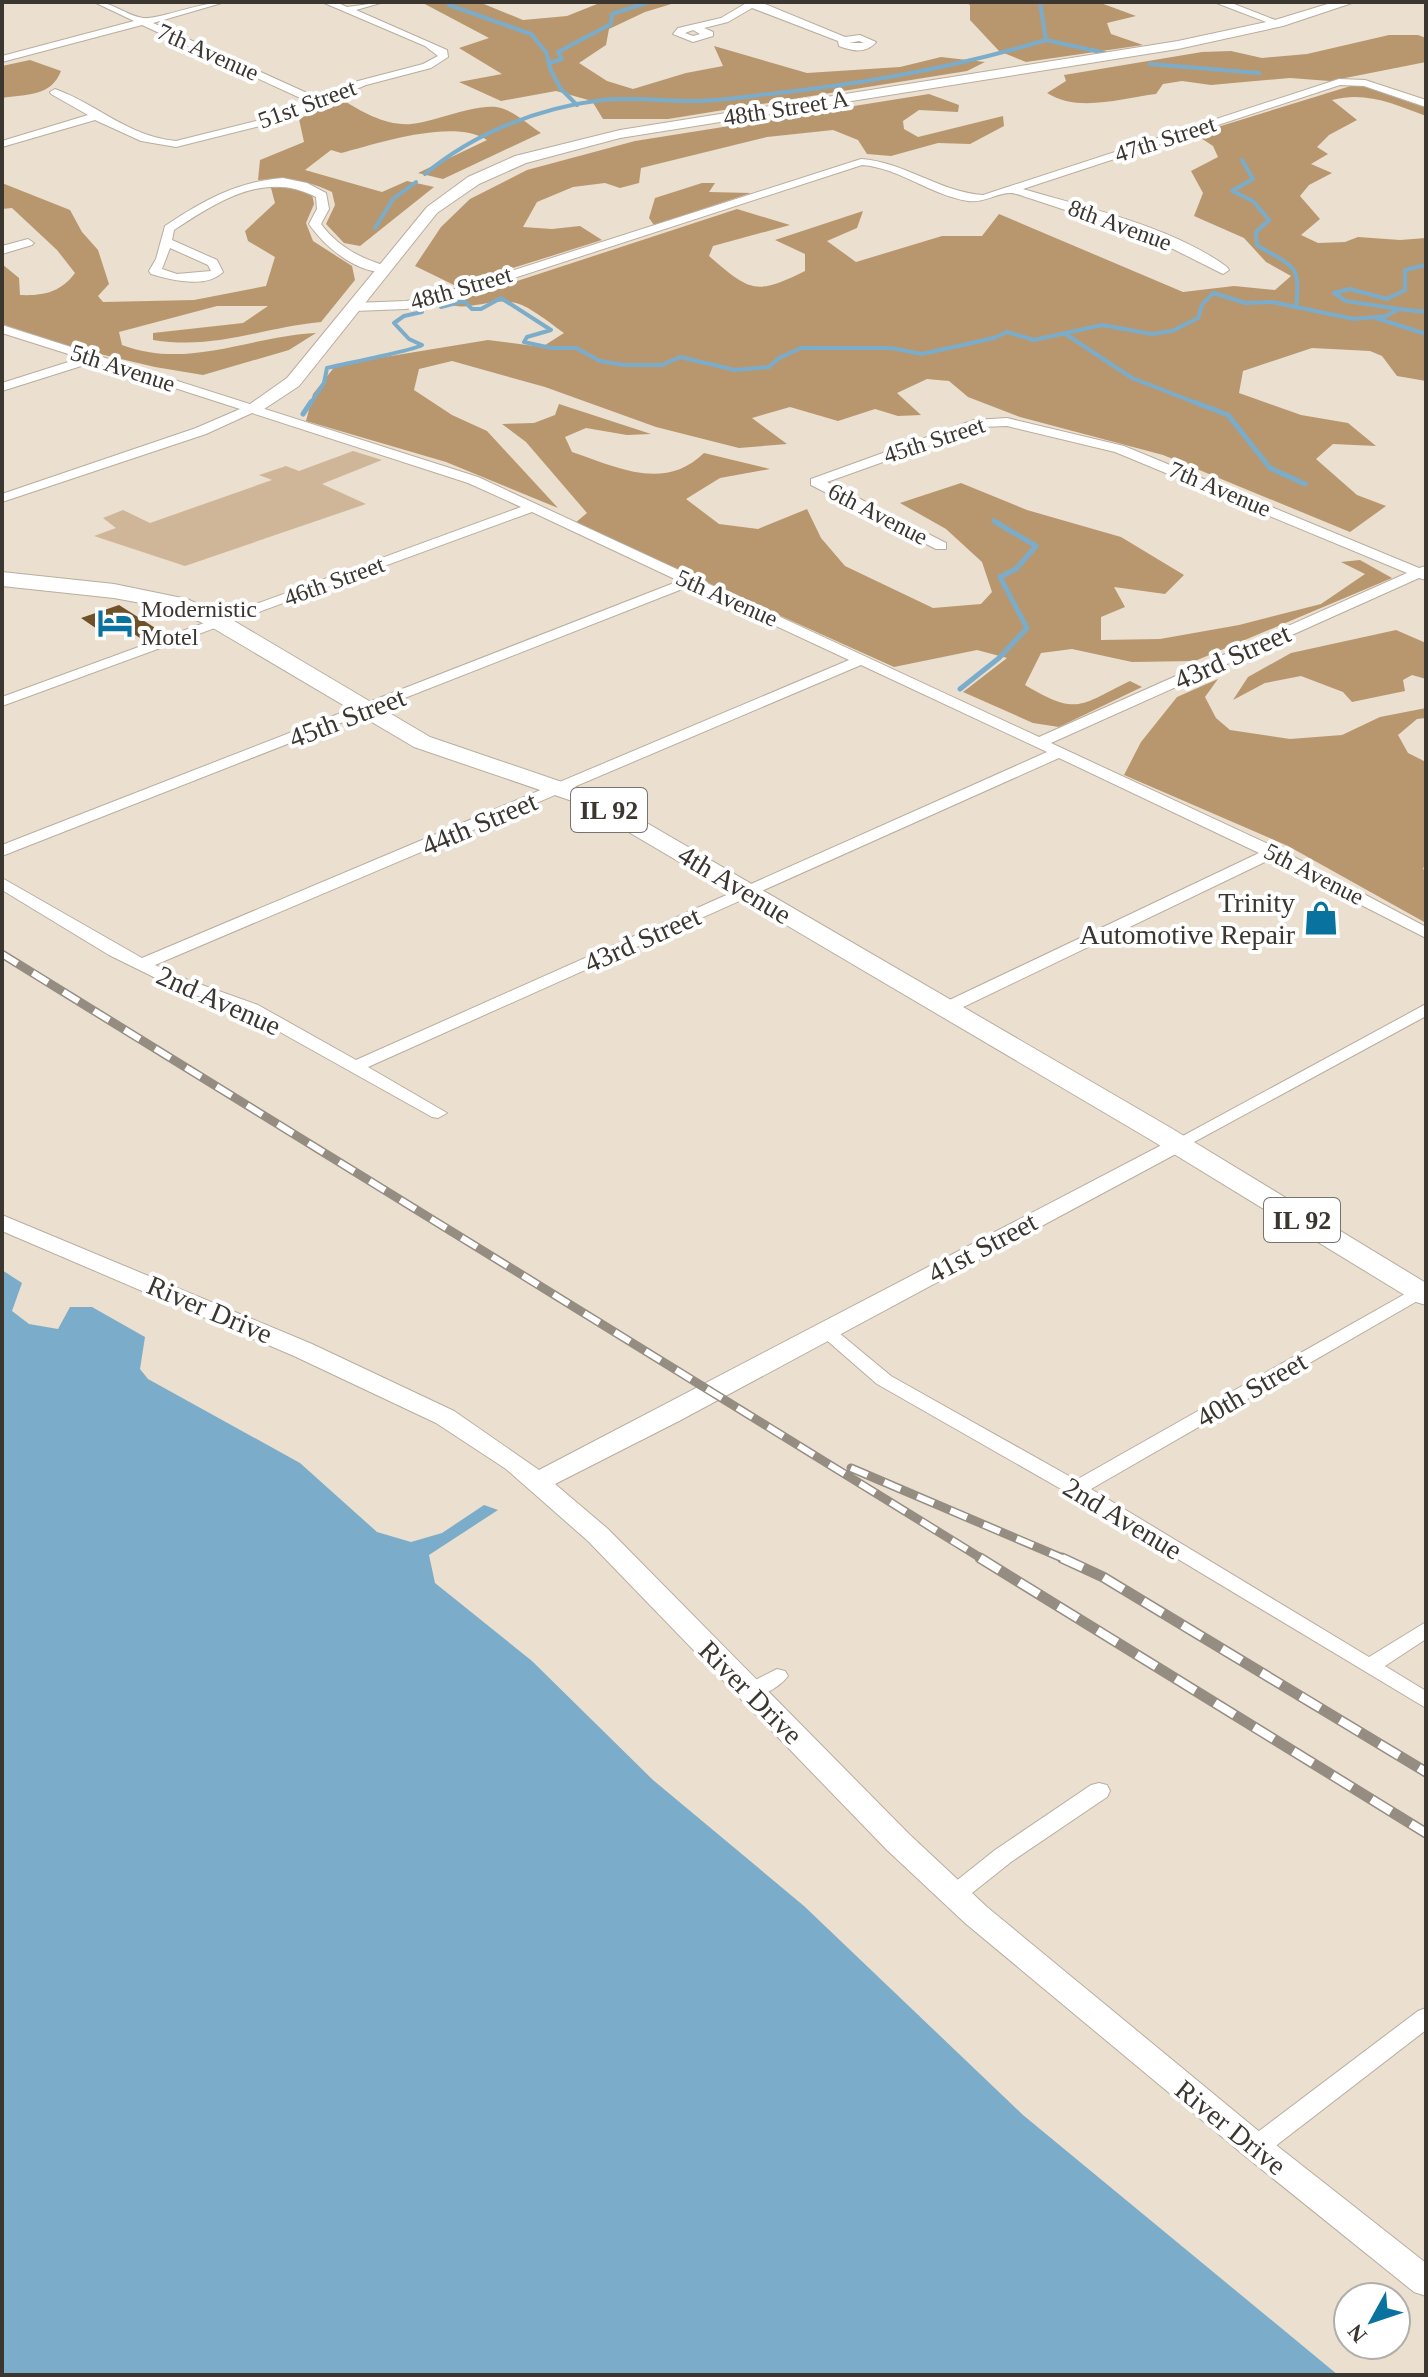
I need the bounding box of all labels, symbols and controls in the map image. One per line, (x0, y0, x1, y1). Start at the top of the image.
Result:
street label: 7th Avenue (153, 18, 263, 86)
street label: 51st Street (255, 74, 360, 134)
street label: 48th Street A (721, 85, 851, 131)
street label: 47th Street (1111, 110, 1219, 168)
street label: 8th Avenue (1065, 194, 1175, 256)
street label: 48th Street (407, 261, 515, 315)
street label: 5th Avenue (68, 339, 178, 397)
street label: 45th Street (880, 411, 988, 469)
street label: 7th Avenue (1165, 456, 1275, 522)
street label: 6th Avenue (824, 478, 932, 550)
street label: 46th Street (280, 551, 388, 611)
street label: 5th Avenue (672, 564, 782, 632)
place label: Modernistic Motel (141, 596, 257, 650)
hotel icon: Modernistic Motel (96, 604, 134, 642)
street label: 43rd Street (1169, 617, 1295, 696)
street label: 45th Street (285, 681, 410, 754)
street label: 44th Street (417, 785, 542, 862)
road number: IL 92 (571, 788, 647, 832)
street label: 5th Avenue (1260, 838, 1368, 910)
street label: 4th Avenue (673, 839, 797, 930)
place label: Trinity Automotive Repair (1080, 887, 1296, 950)
shop icon: Trinity Automotive Repair (1302, 899, 1340, 937)
street label: 43rd Street (579, 900, 705, 979)
street label: 2nd Avenue (152, 959, 286, 1042)
road number: IL 92 (1264, 1198, 1340, 1242)
street label: 41st Street (922, 1206, 1042, 1289)
street label: River Drive (143, 1269, 277, 1350)
street label: 40th Street (1191, 1345, 1312, 1433)
street label: 2nd Avenue (1058, 1471, 1187, 1566)
street label: River Drive (693, 1634, 809, 1750)
street label: River Drive (1169, 2074, 1292, 2181)
north arrow (1332, 2281, 1412, 2361)
text: N (1342, 2319, 1372, 2348)

